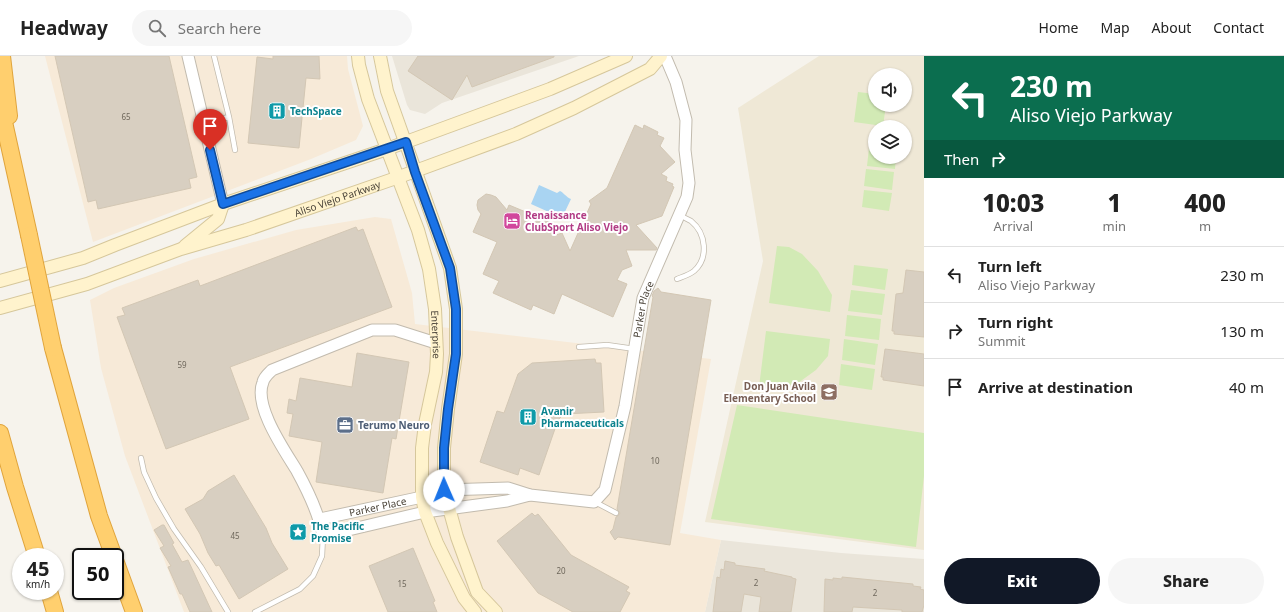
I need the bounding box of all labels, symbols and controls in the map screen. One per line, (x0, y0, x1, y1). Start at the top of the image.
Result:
search box (132, 10, 412, 46)
text: Headway (20, 15, 108, 41)
icon: search (146, 17, 168, 39)
text: Search here (178, 18, 261, 38)
text: Home (1039, 18, 1078, 37)
text: Map (1100, 18, 1130, 37)
text: About (1152, 18, 1191, 37)
text: Contact (1213, 18, 1264, 37)
text: 230 m (1010, 67, 1093, 105)
map controls (868, 68, 912, 164)
button: sound (868, 68, 912, 112)
icon: left (944, 72, 996, 124)
building icon: TechSpace (267, 101, 287, 121)
text: Aliso Viejo Parkway (1010, 103, 1172, 127)
place label: TechSpace (290, 104, 342, 118)
pin (193, 109, 227, 150)
house number: 65 (121, 111, 131, 122)
icon: arrive (199, 115, 221, 137)
button: layers (868, 120, 912, 164)
icon: right (987, 148, 1009, 170)
text: Then (944, 149, 979, 169)
street label: Aliso Viejo Parkway (292, 177, 383, 220)
text: 10:03 (982, 186, 1044, 219)
text: 1 (1107, 186, 1121, 219)
text: 400 (1184, 186, 1226, 219)
place label: Renaissance ClubSport Aliso Viejo (525, 208, 628, 234)
hotel icon: Renaissance ClubSport Aliso Viejo (502, 211, 522, 231)
text: Arrival (993, 217, 1033, 235)
text: min (1103, 217, 1126, 235)
text: m (1199, 217, 1211, 235)
text: Turn left (978, 256, 1042, 276)
icon: left (944, 264, 966, 286)
text: 230 m (1220, 265, 1264, 285)
text: Aliso Viejo Parkway (978, 276, 1095, 294)
street label: Parker Place (629, 278, 657, 339)
street label: Enterprise (428, 310, 444, 360)
text: Turn right (978, 312, 1053, 332)
icon: right (944, 320, 966, 342)
text: 130 m (1220, 321, 1264, 341)
text: Summit (978, 332, 1026, 350)
house number: 59 (177, 359, 187, 370)
icon: arrive (944, 376, 966, 398)
text: Arrive at destination (978, 377, 1133, 397)
text: 40 m (1229, 377, 1264, 397)
place label: Don Juan Avila Elementary School (723, 379, 816, 405)
school or university icon: Don Juan Avila Elementary School (819, 382, 839, 402)
place label: Avanir Pharmaceuticals (541, 404, 624, 430)
building icon: Avanir Pharmaceuticals (518, 407, 538, 427)
office icon: Terumo Neuro (335, 415, 355, 435)
place label: Terumo Neuro (358, 418, 430, 432)
house number: 10 (650, 455, 660, 466)
position arrow (423, 469, 465, 511)
street label: Parker Place (348, 493, 408, 520)
place label: The Pacific Promise (311, 519, 364, 545)
place icon: The Pacific Promise (288, 522, 308, 542)
house number: 45 (230, 530, 240, 541)
speed limit sign: 50 (72, 548, 124, 600)
text: 45 (27, 555, 49, 582)
button: Exit (944, 558, 1100, 604)
button: Share (1108, 558, 1264, 604)
house number: 20 (556, 565, 566, 576)
text: km/h (26, 577, 50, 591)
house number: 2 (754, 577, 759, 588)
house number: 15 (397, 578, 407, 589)
house number: 2 (873, 587, 878, 598)

